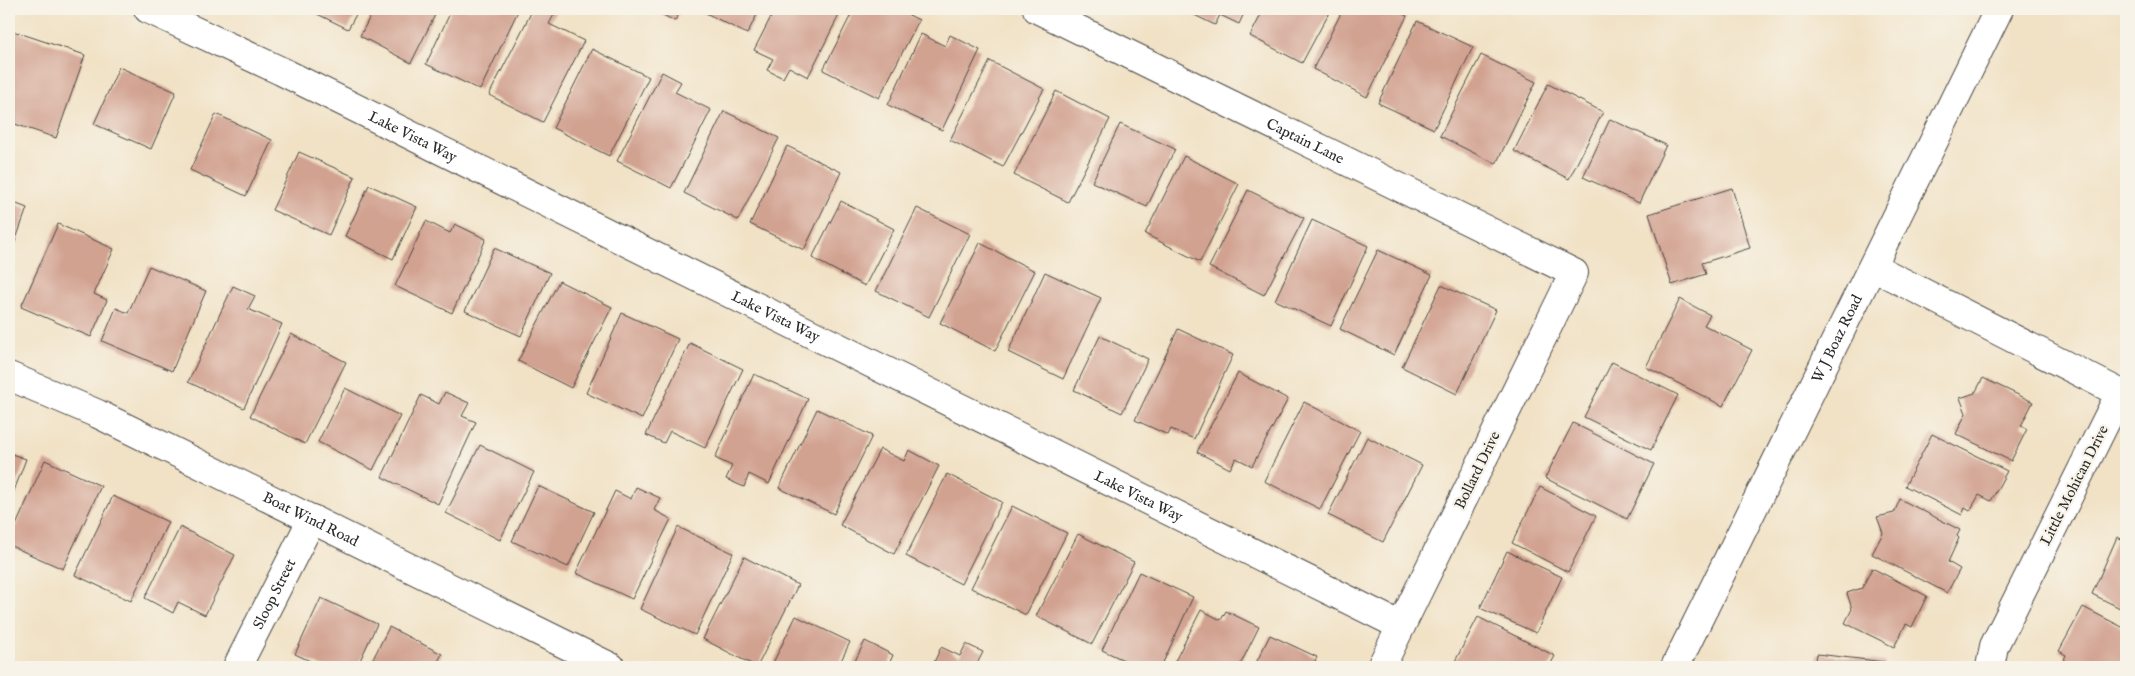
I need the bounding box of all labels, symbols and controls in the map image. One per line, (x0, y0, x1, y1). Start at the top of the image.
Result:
street label: Lake Vista Way (365, 107, 461, 167)
street label: Captain Lane (1263, 114, 1347, 169)
street label: Lake Vista Way (728, 287, 824, 347)
street label: W J Boaz Road (1807, 291, 1867, 386)
street label: Little Mohican Drive (2036, 422, 2113, 548)
street label: Bollard Drive (1450, 428, 1505, 512)
street label: Lake Vista Way (1091, 467, 1186, 527)
street label: Boat Wind Road (259, 488, 362, 551)
street label: Sloop Street (249, 556, 300, 633)

